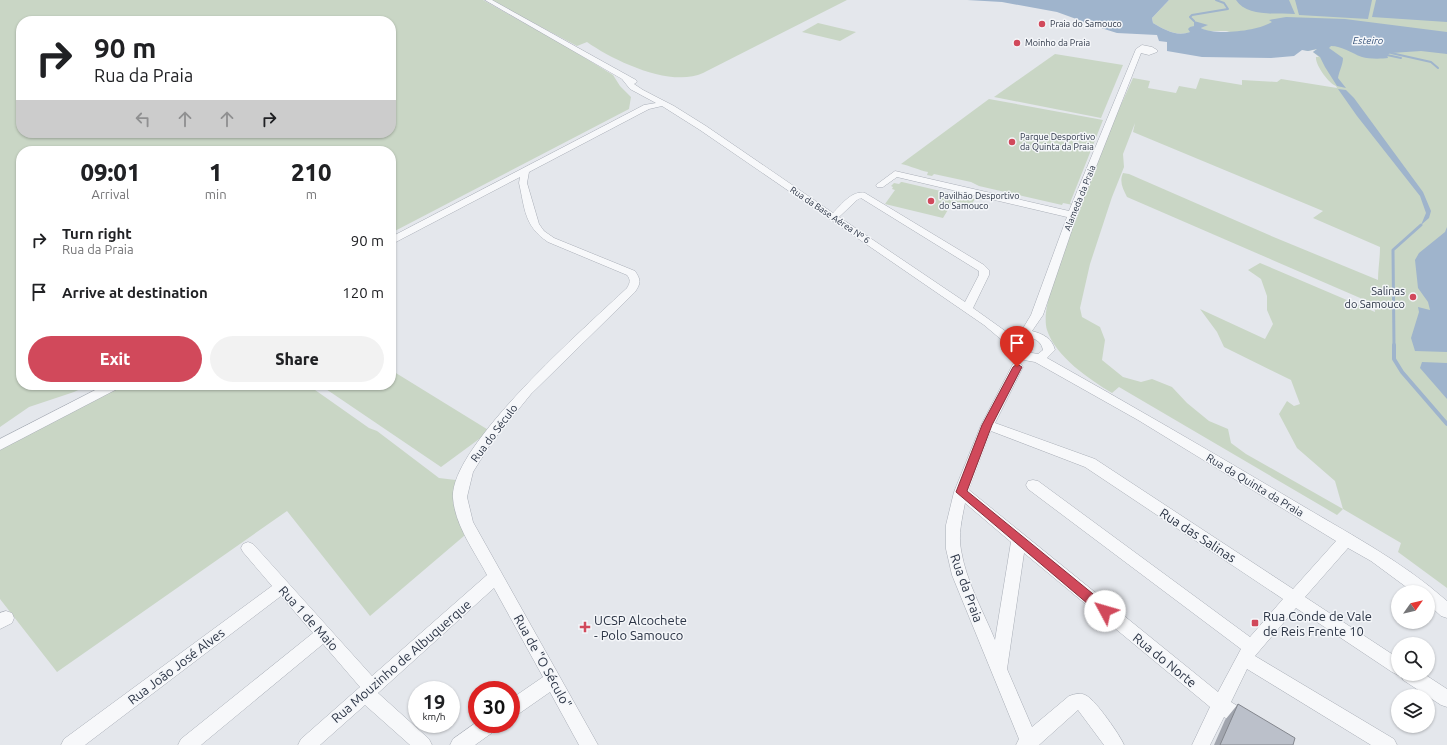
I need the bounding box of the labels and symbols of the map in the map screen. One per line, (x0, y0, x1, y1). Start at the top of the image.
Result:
marker: Praia do Samouco (1037, 19, 1047, 29)
place label: Praia do Samouco (1050, 19, 1122, 29)
water label: Esteiro (1353, 35, 1384, 46)
marker: Moinho da Praia (1012, 38, 1022, 48)
place label: Moinho da Praia (1025, 38, 1090, 48)
place label: Parque Desportivo da Quinta da Praia (1020, 132, 1095, 152)
marker: Parque Desportivo da Quinta da Praia (1007, 137, 1017, 147)
street label: Alameda da Praia (1062, 164, 1098, 232)
street label: Rua da Base Aérea Nº 6 (788, 185, 872, 245)
place label: Pavilhão Desportivo do Samouco (939, 191, 1019, 211)
marker: Pavilhão Desportivo do Samouco (926, 196, 936, 206)
place label: Salinas do Samouco (1344, 285, 1405, 310)
marker: Salinas do Samouco (1408, 292, 1418, 302)
pin (1000, 326, 1034, 367)
street label: Rua do Século (468, 402, 520, 464)
street label: Rua da Quinta da Praia (1204, 451, 1306, 519)
street label: Rua das Salinas (1157, 505, 1239, 565)
street label: Rua da Praia (948, 552, 986, 624)
street label: Rua 1 de Maio (276, 583, 342, 653)
north arrow (1391, 585, 1435, 629)
position arrow (1084, 590, 1126, 632)
street label: Rua Mouzinho de Albuquerque (328, 597, 474, 725)
place label: Rua Conde de Vale de Reis Frente 10 (1263, 609, 1372, 638)
street label: Rua de "O Século" (512, 612, 574, 710)
place label: UCSP Alcochete - Polo Samouco (594, 613, 687, 642)
marker: Rua Conde de Vale de Reis Frente 10 (1250, 618, 1260, 628)
marker: UCSP Alcochete - Polo Samouco (579, 621, 591, 633)
street label: Rua João José Alves (125, 625, 227, 707)
street label: Rua do Norte (1130, 630, 1200, 690)
speed limit sign: 30 (468, 681, 520, 733)

